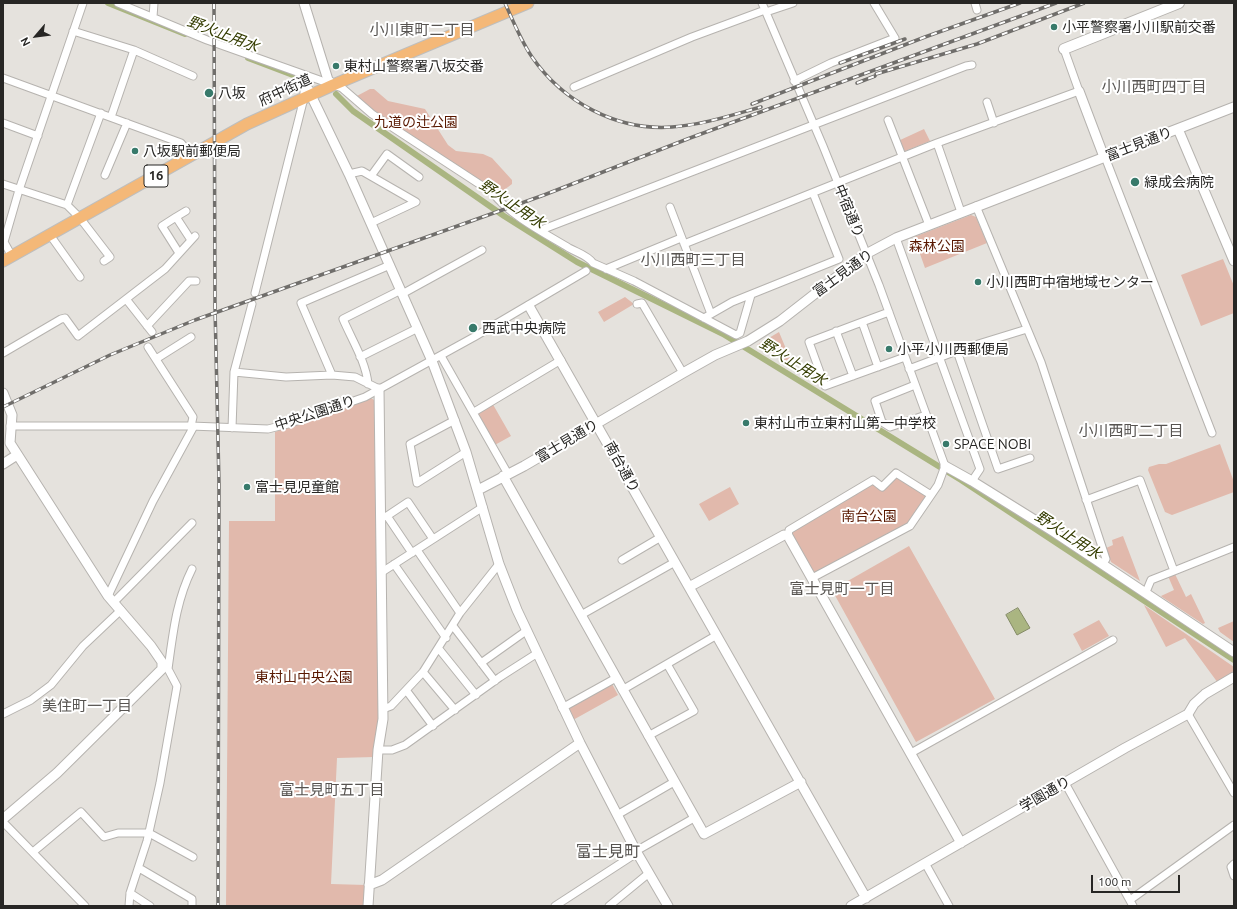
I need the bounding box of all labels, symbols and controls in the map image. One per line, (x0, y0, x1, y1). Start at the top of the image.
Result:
water label: 野火止用水 (185, 12, 261, 56)
north arrow (16, 16, 56, 56)
place label: 小平警察署小川駅前交番 (1062, 19, 1216, 35)
district label: 小川東町二丁目 (370, 21, 474, 39)
marker: 小平警察署小川駅前交番 (1049, 22, 1059, 32)
text: N (18, 35, 33, 48)
place label: 東村山警察署八坂交番 (344, 58, 484, 74)
marker: 東村山警察署八坂交番 (331, 61, 341, 71)
street label: 府中街道 (256, 71, 314, 109)
district label: 小川西町四丁目 (1102, 78, 1206, 96)
place label: 八坂 (218, 85, 246, 101)
marker: 八坂 (203, 87, 215, 99)
park label: 九道の辻公園 (374, 114, 458, 130)
street label: 富士見通り (1103, 124, 1175, 164)
place label: 八坂駅前郵便局 (143, 143, 241, 159)
marker: 八坂駅前郵便局 (130, 146, 140, 156)
road number: 16 (144, 165, 168, 187)
place label: 緑成会病院 (1144, 174, 1214, 190)
water label: 野火止用水 (476, 176, 548, 232)
marker: 緑成会病院 (1129, 176, 1141, 188)
street label: 中宿通り (831, 182, 867, 240)
park label: 森林公園 (909, 238, 965, 254)
street label: 富士見通り (810, 246, 876, 300)
district label: 小川西町三丁目 (641, 251, 745, 269)
place label: 小川西町中宿地域センター (986, 274, 1154, 290)
marker: 小川西町中宿地域センター (973, 277, 983, 287)
place label: 西武中央病院 (482, 320, 566, 336)
marker: 西武中央病院 (467, 322, 479, 334)
water label: 野火止用水 (756, 334, 830, 390)
place label: 小平小川西郵便局 (897, 341, 1009, 357)
marker: 小平小川西郵便局 (884, 344, 894, 354)
street label: 中央公園通り (272, 392, 358, 434)
place label: 東村山市立東村山第一中学校 (754, 415, 936, 431)
street label: 富士見通り (533, 416, 601, 466)
marker: 東村山市立東村山第一中学校 (741, 418, 751, 428)
district label: 小川西町二丁目 (1079, 422, 1183, 440)
place label: SPACE NOBI (954, 436, 1031, 452)
street label: 南台通り (601, 438, 643, 496)
marker: SPACE NOBI (941, 439, 951, 449)
place label: 富士見児童館 (255, 479, 339, 495)
marker: 富士見児童館 (242, 482, 252, 492)
water label: 野火止用水 (1032, 507, 1104, 563)
park label: 南台公園 (841, 508, 897, 524)
district label: 富士見町一丁目 (790, 580, 894, 598)
park label: 東村山中央公園 (255, 669, 353, 685)
district label: 美住町一丁目 (42, 697, 132, 715)
street label: 学園通り (1017, 773, 1073, 815)
district label: 富士見町五丁目 (280, 781, 384, 799)
district label: 富士見町 (576, 842, 640, 862)
scale bar (1093, 867, 1182, 893)
text: 100 m (1098, 875, 1131, 888)

